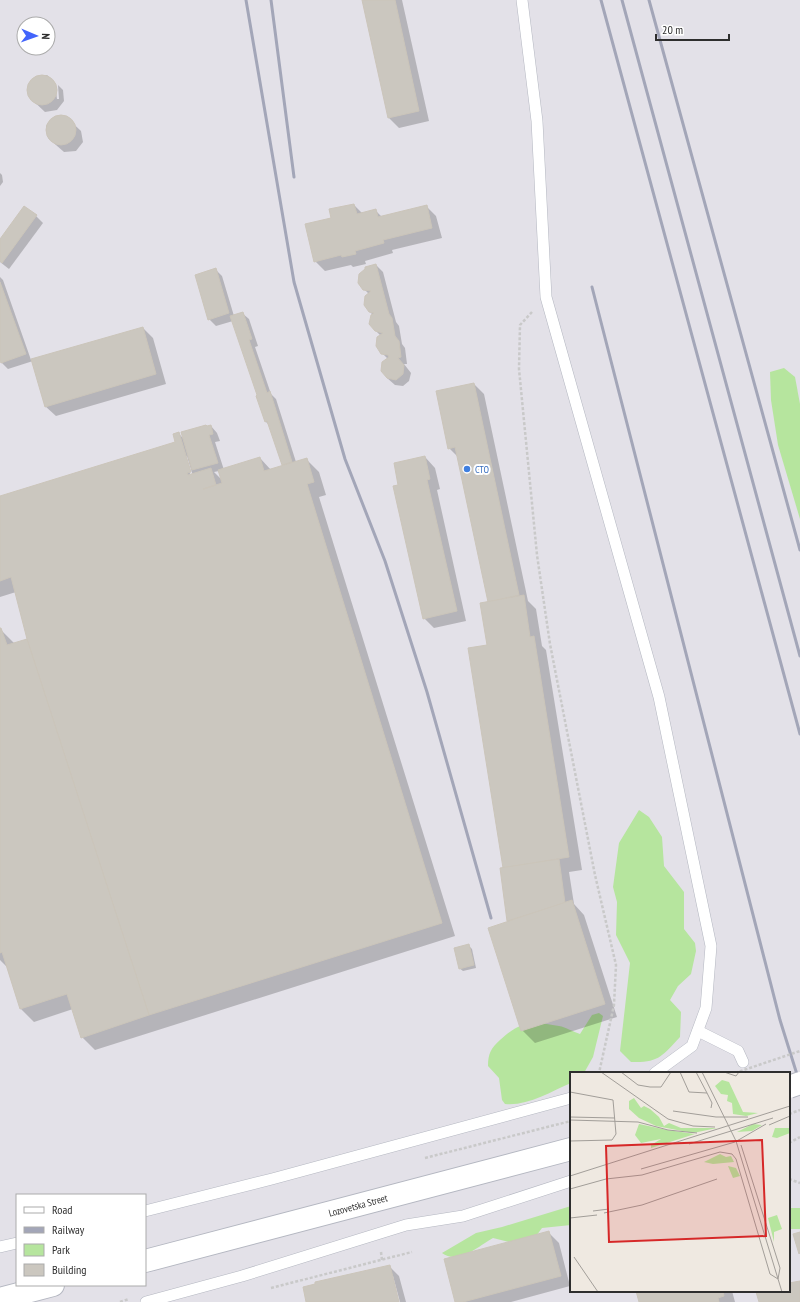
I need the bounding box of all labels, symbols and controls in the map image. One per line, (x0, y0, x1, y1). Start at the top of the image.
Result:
north arrow (16, 16, 56, 56)
scale bar (656, 16, 729, 42)
text: 20 m (662, 22, 683, 37)
text: N (39, 33, 53, 40)
place label: СТО (475, 463, 489, 476)
marker: СТО (462, 464, 472, 474)
inset map (570, 1072, 790, 1292)
street label: Lozovetska Street (327, 1191, 389, 1220)
legend (16, 1194, 146, 1286)
text: Road (52, 1202, 72, 1217)
text: Railway (52, 1222, 85, 1237)
text: Park (52, 1242, 70, 1257)
text: Building (52, 1262, 87, 1277)

